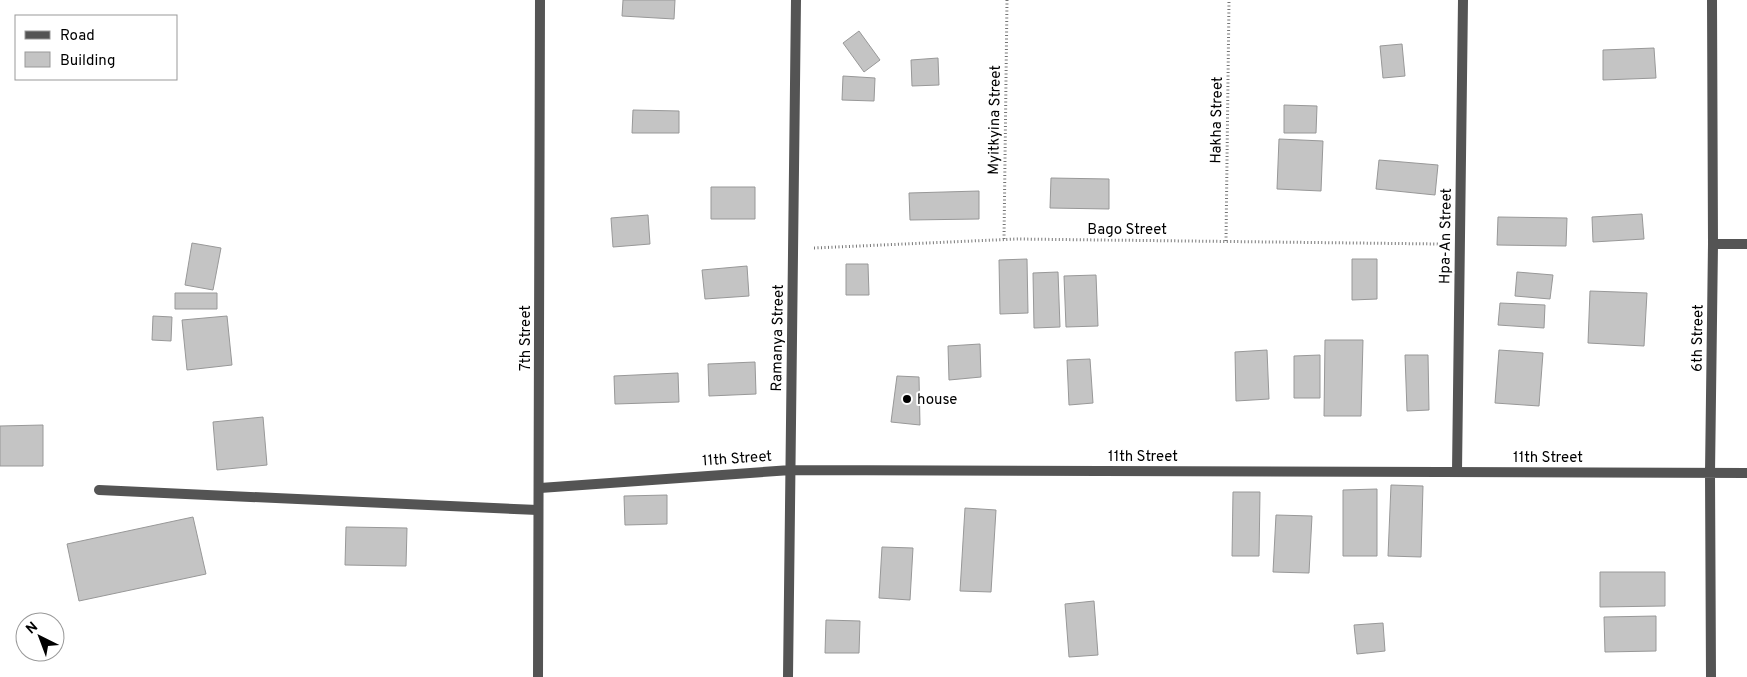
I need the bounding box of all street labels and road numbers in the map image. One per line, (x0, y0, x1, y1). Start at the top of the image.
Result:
street label: Myitkyina Street (985, 65, 1006, 175)
street label: Hakha Street (1207, 76, 1228, 164)
street label: Hpa-An Street (1436, 188, 1457, 284)
street label: Bago Street (1087, 221, 1167, 240)
street label: Ramanya Street (768, 284, 789, 392)
street label: 6th Street (1688, 304, 1709, 372)
street label: 7th Street (517, 305, 536, 371)
street label: 11th Street (702, 448, 773, 471)
street label: 11th Street (1108, 448, 1178, 467)
street label: 11th Street (1513, 449, 1583, 468)

